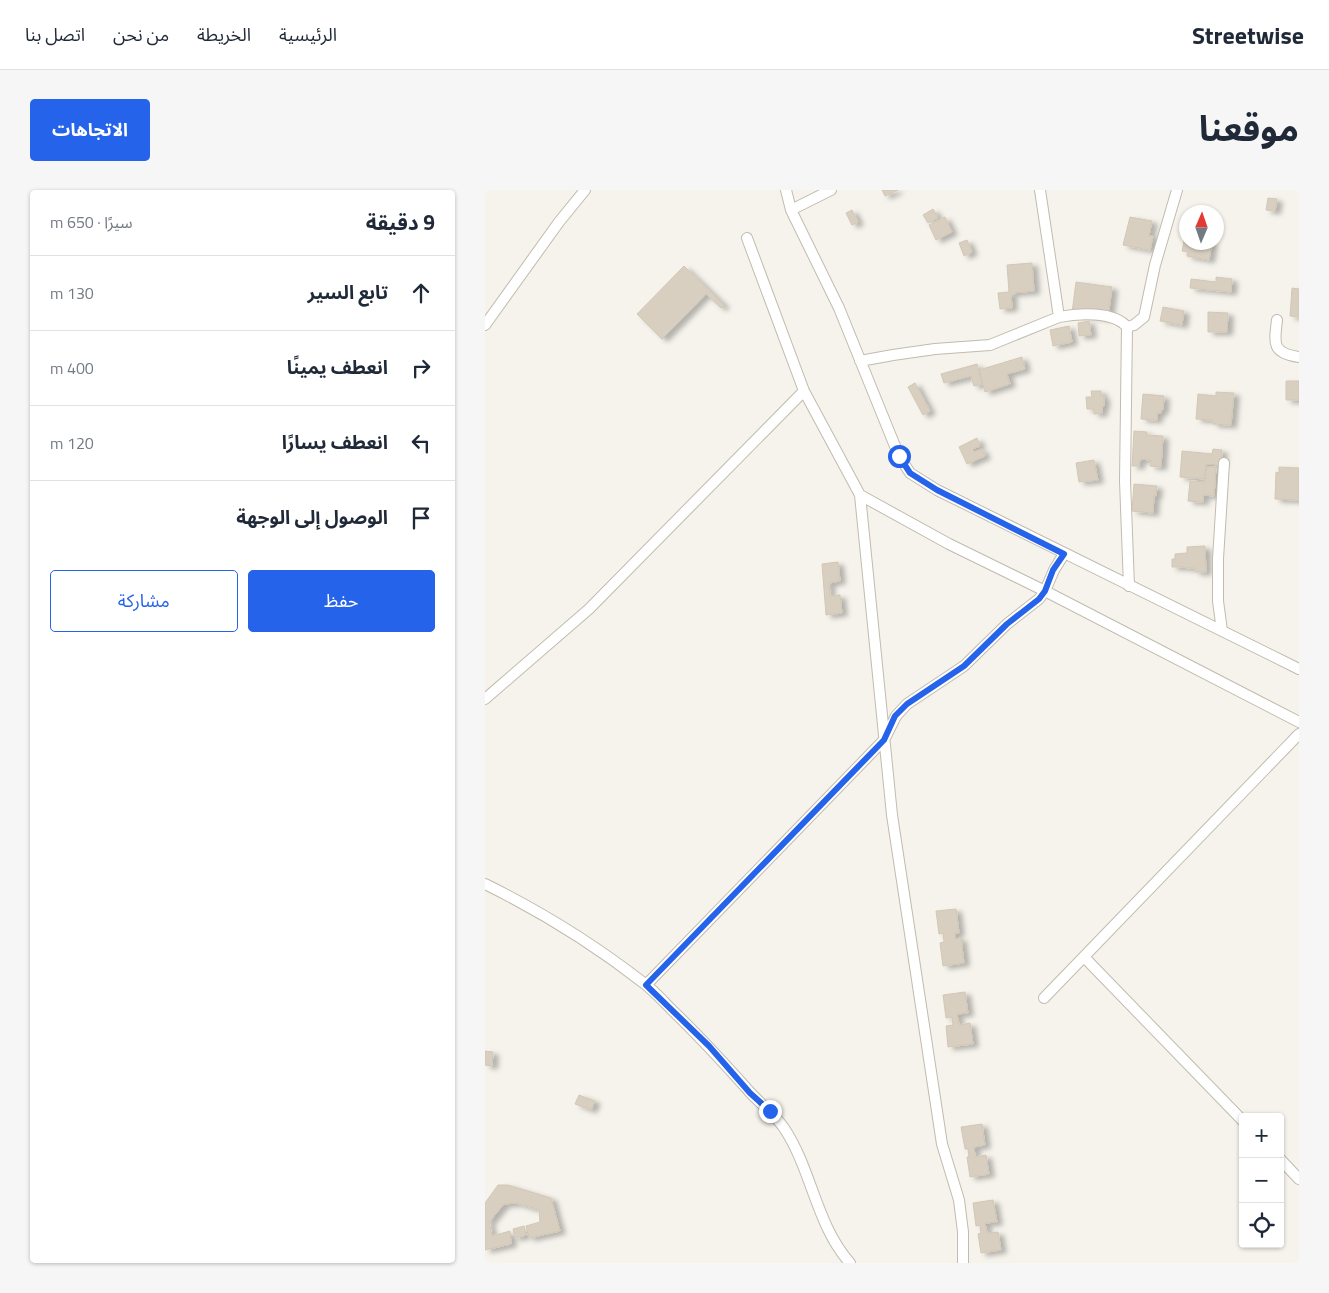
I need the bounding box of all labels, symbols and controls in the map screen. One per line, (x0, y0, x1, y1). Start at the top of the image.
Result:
text: Streetwise (1192, 17, 1304, 53)
text: اتصل بنا (25, 21, 85, 48)
text: من نحن (113, 21, 169, 48)
text: الخريطة (197, 21, 251, 48)
text: الرئيسية (279, 21, 337, 48)
button: الاتجاهات (30, 99, 150, 161)
text: موقعنا (1199, 101, 1299, 155)
north arrow (1179, 205, 1224, 250)
text: 9 دقيقة (366, 206, 435, 238)
text: سيرًا · 650 m (50, 210, 133, 234)
text: تابع السير (308, 277, 388, 306)
icon: ahead (407, 279, 435, 307)
text: 130 m (50, 281, 94, 305)
text: انعطف يمينًا (287, 352, 388, 381)
icon: right (407, 354, 435, 382)
text: 400 m (50, 356, 94, 380)
text: انعطف يسارًا (282, 427, 388, 456)
icon: left (407, 429, 435, 457)
text: 120 m (50, 431, 94, 455)
route start (888, 445, 911, 468)
text: الوصول إلى الوجهة (236, 502, 388, 531)
icon: arrive (407, 504, 435, 532)
button: مشاركة (50, 570, 238, 632)
button: حفظ (248, 570, 435, 632)
route end (759, 1100, 782, 1123)
map controls (1239, 1113, 1284, 1248)
button: + (1239, 1113, 1284, 1158)
button: − (1239, 1158, 1284, 1203)
button: locate (1239, 1203, 1284, 1248)

